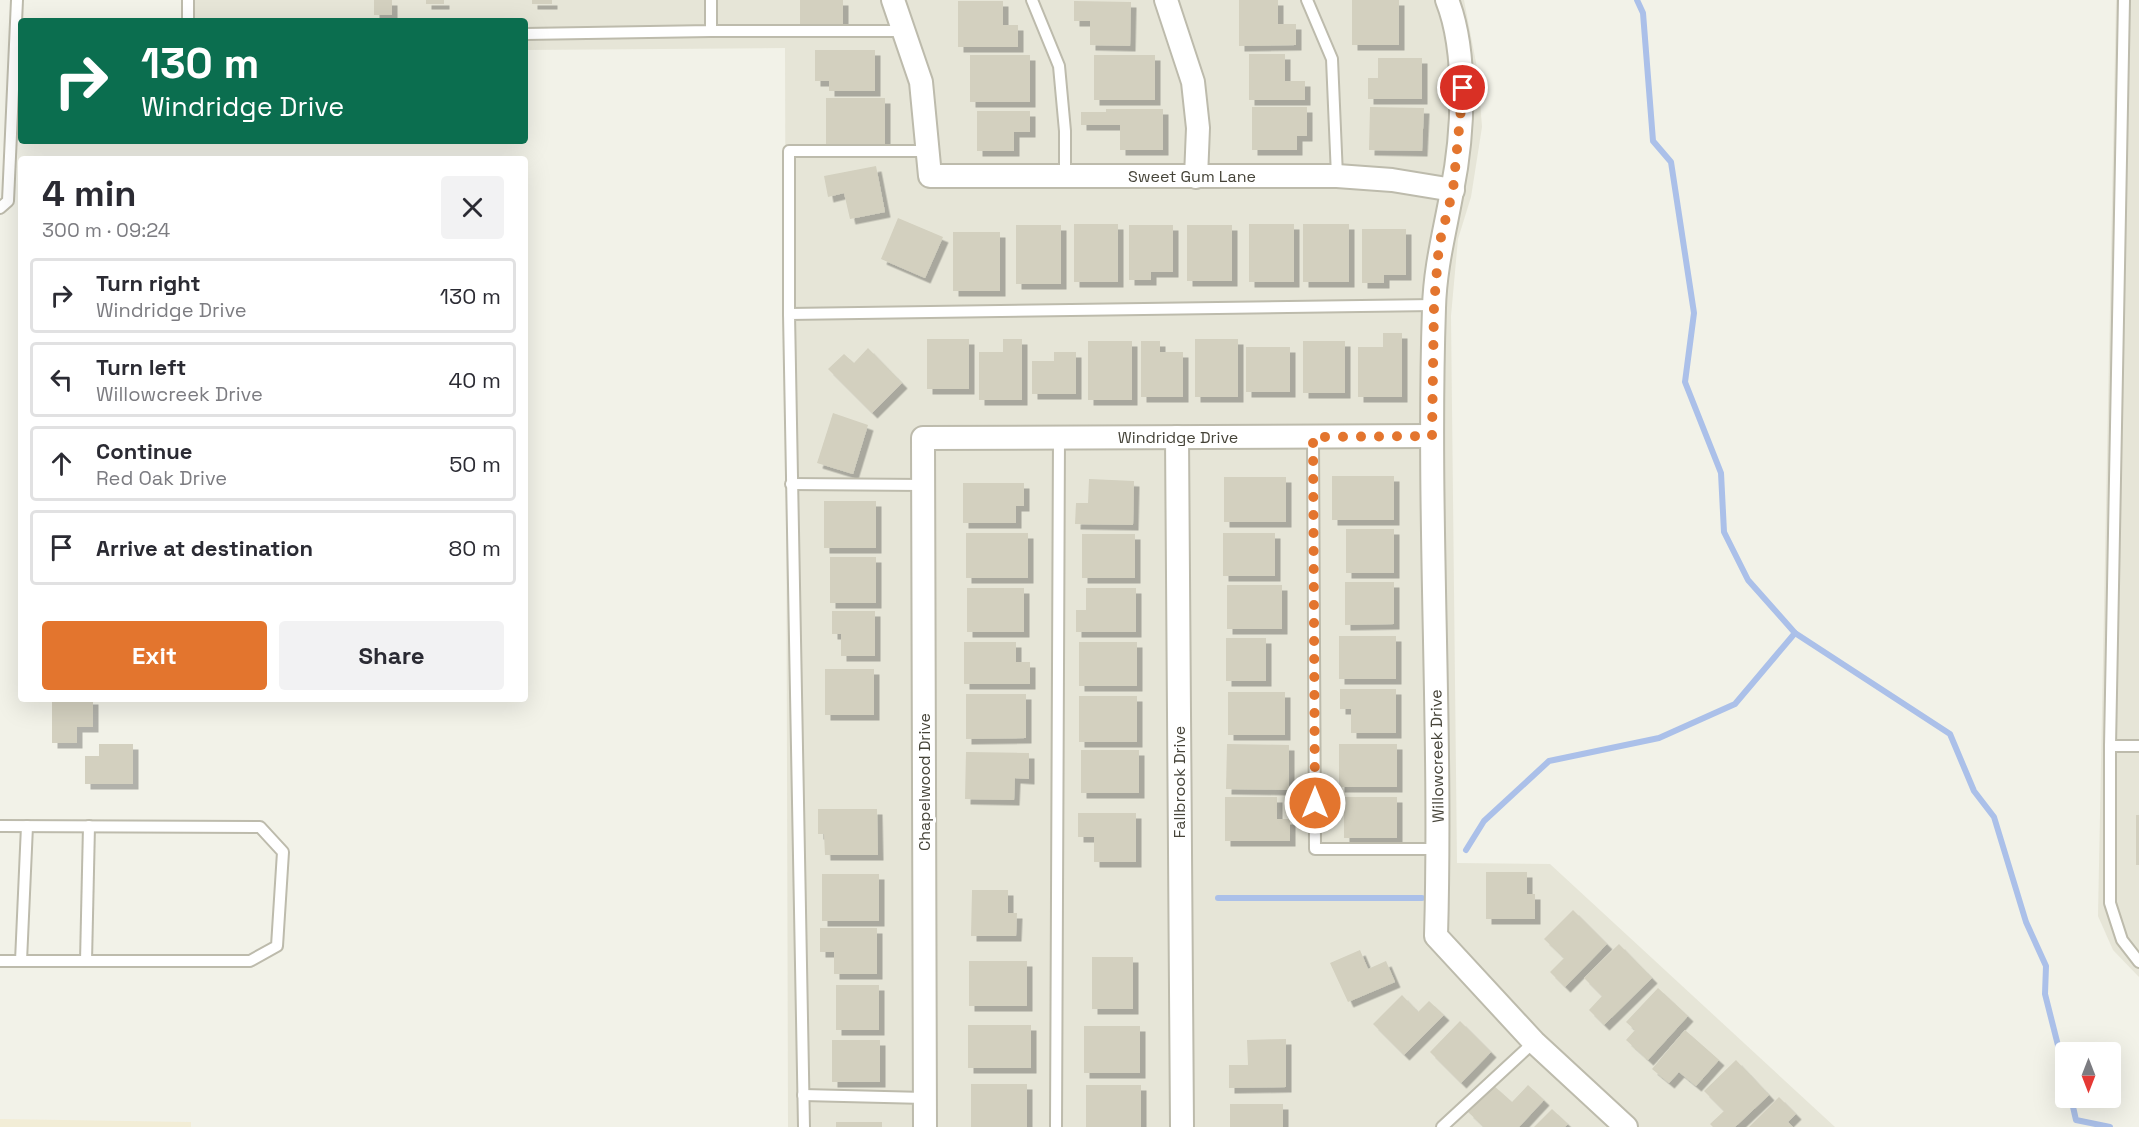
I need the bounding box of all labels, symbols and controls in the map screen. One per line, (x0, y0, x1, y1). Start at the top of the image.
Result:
text: 130 m (141, 37, 259, 90)
icon: right (42, 42, 120, 120)
pin (1437, 62, 1488, 113)
icon: arrive (1446, 71, 1479, 104)
text: Windridge Drive (141, 89, 344, 124)
street label: Sweet Gum Lane (1128, 166, 1256, 187)
text: 4 min (42, 171, 137, 217)
button: close (441, 176, 504, 239)
text: 300 m · 09:24 (42, 217, 170, 243)
text: Turn right (96, 269, 201, 297)
icon: right (45, 279, 78, 312)
text: 130 m (440, 282, 501, 310)
text: Windridge Drive (96, 297, 247, 323)
text: Turn left (96, 353, 186, 381)
icon: left (45, 363, 78, 396)
text: 40 m (449, 366, 501, 394)
text: Willowcreek Drive (96, 381, 263, 407)
street label: Windridge Drive (1118, 427, 1238, 448)
text: Continue (96, 437, 192, 465)
icon: ahead (45, 447, 78, 480)
text: 50 m (449, 450, 501, 478)
text: Red Oak Drive (96, 465, 227, 491)
icon: arrive (45, 531, 78, 564)
text: Arrive at destination (96, 534, 313, 562)
text: 80 m (449, 534, 501, 562)
button: Exit (42, 621, 267, 690)
button: Share (279, 621, 504, 690)
street label: Willowcreek Drive (1425, 689, 1449, 823)
street label: Chapelwood Drive (914, 713, 935, 851)
street label: Fallbrook Drive (1169, 726, 1190, 838)
position arrow (1283, 771, 1347, 835)
north arrow (2055, 1042, 2121, 1108)
map controls (2055, 1042, 2121, 1108)

